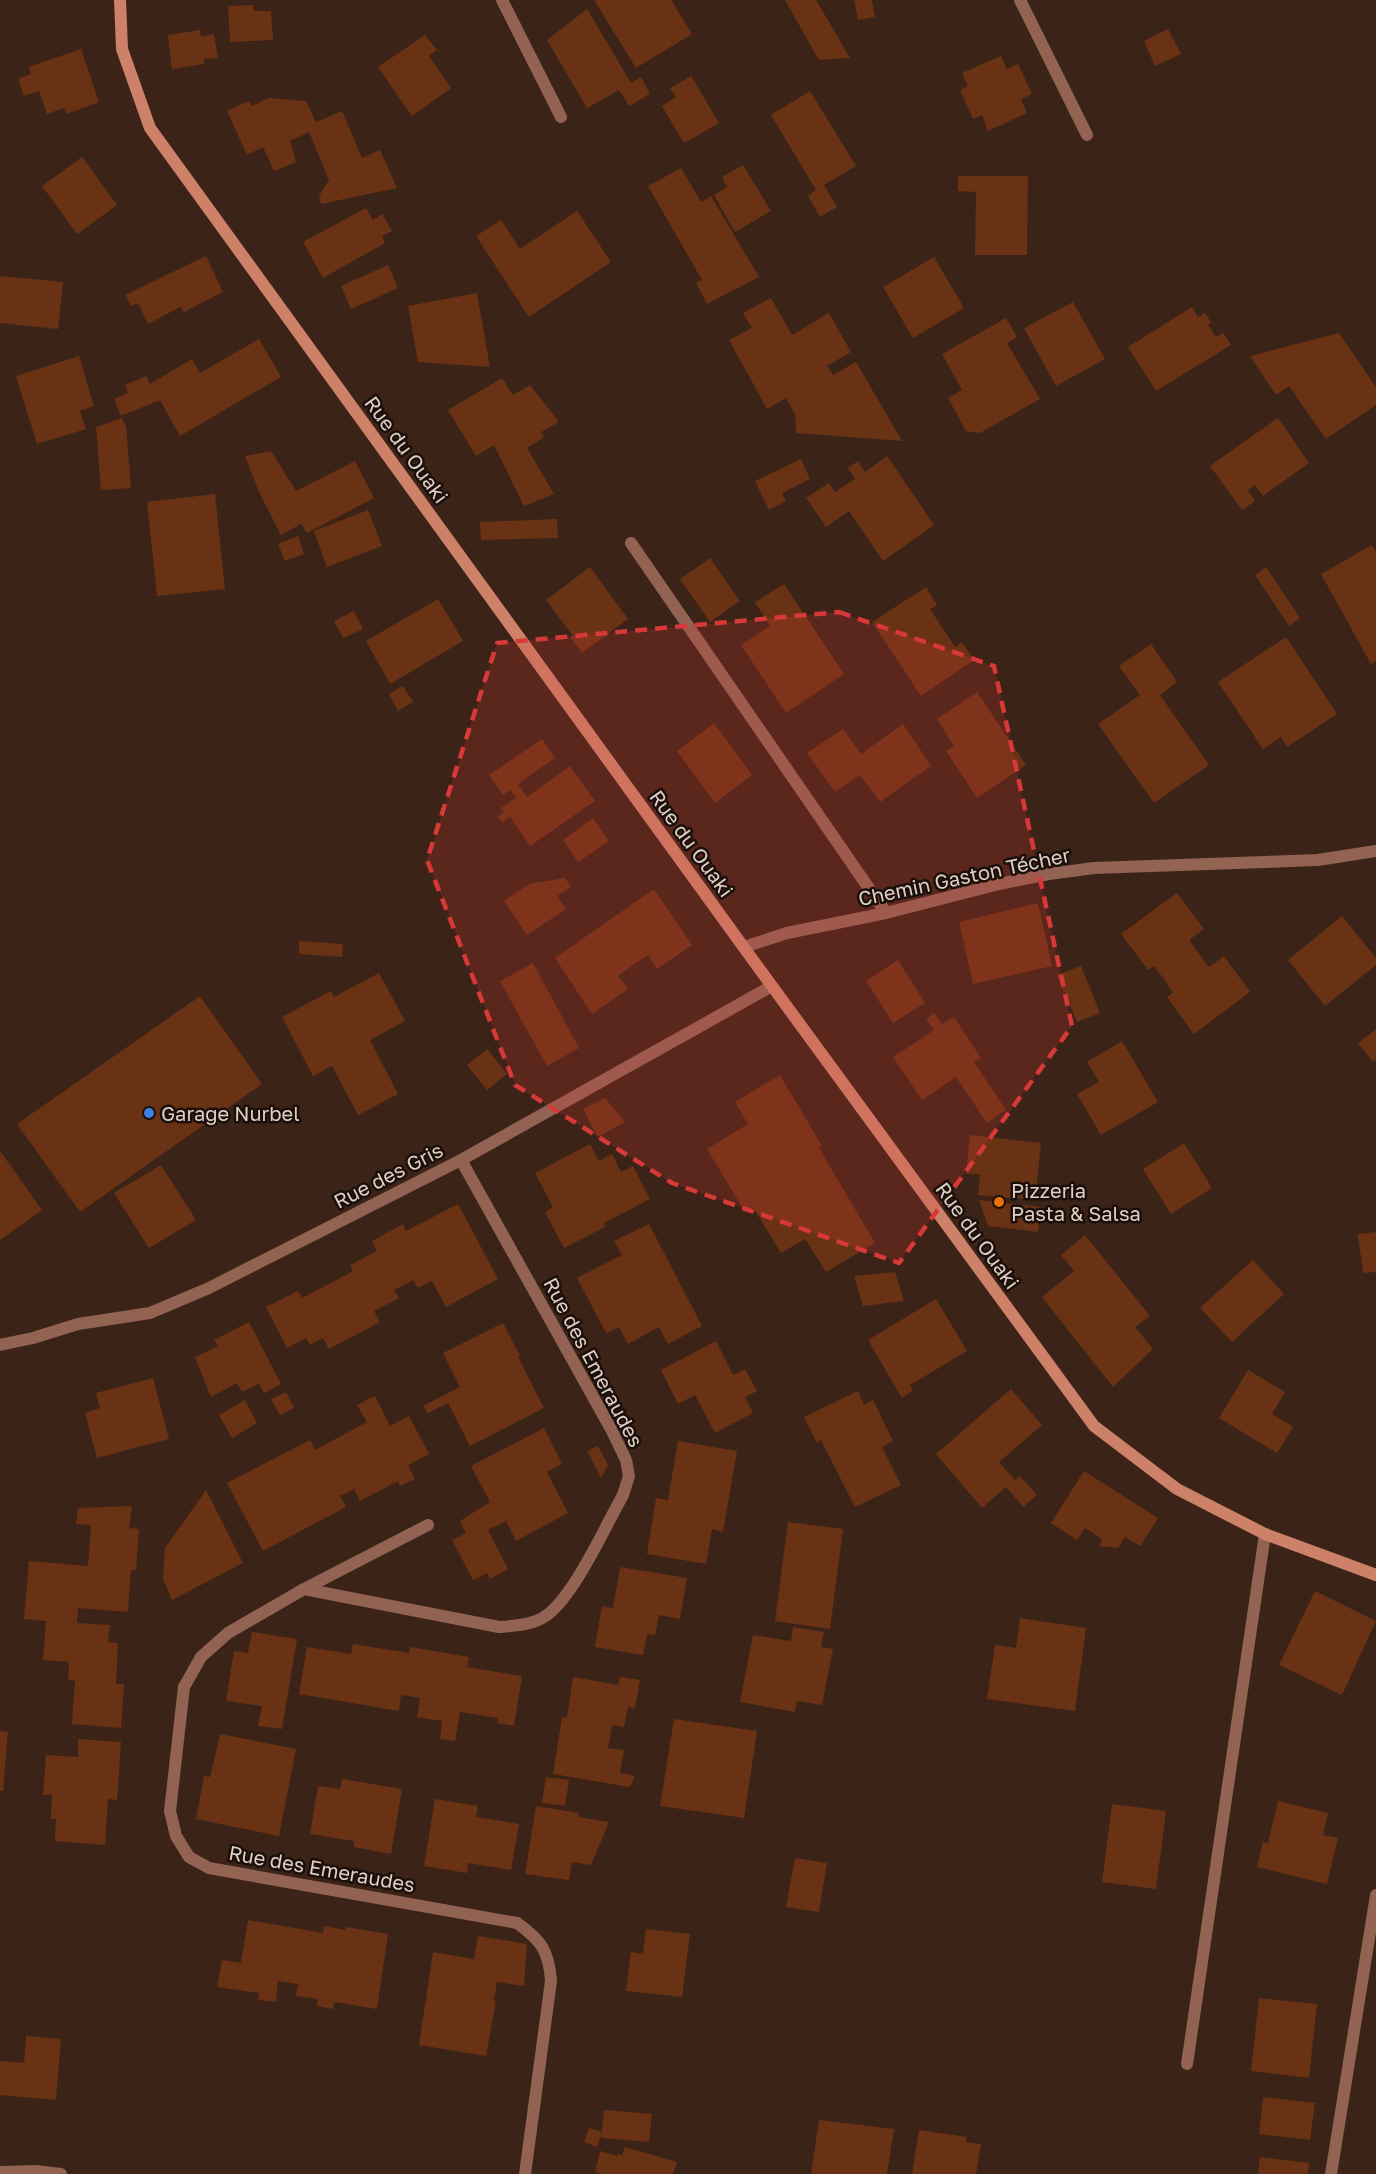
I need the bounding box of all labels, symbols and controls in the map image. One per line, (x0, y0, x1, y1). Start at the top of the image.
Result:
street label: Rue du Ouaki (360, 391, 454, 507)
street label: Rue du Ouaki (645, 785, 739, 901)
street label: Chemin Gaston Técher (856, 842, 1072, 910)
place label: Garage Nurbel (161, 1101, 300, 1125)
marker: Garage Nurbel (142, 1106, 156, 1120)
street label: Rue des Gris (329, 1137, 447, 1213)
street label: Rue du Ouaki (931, 1177, 1025, 1293)
place label: Pizzeria Pasta & Salsa (1011, 1178, 1141, 1225)
marker: Pizzeria Pasta & Salsa (992, 1195, 1006, 1209)
street label: Rue des Emeraudes (539, 1273, 649, 1451)
street label: Rue des Emeraudes (227, 1840, 417, 1896)

